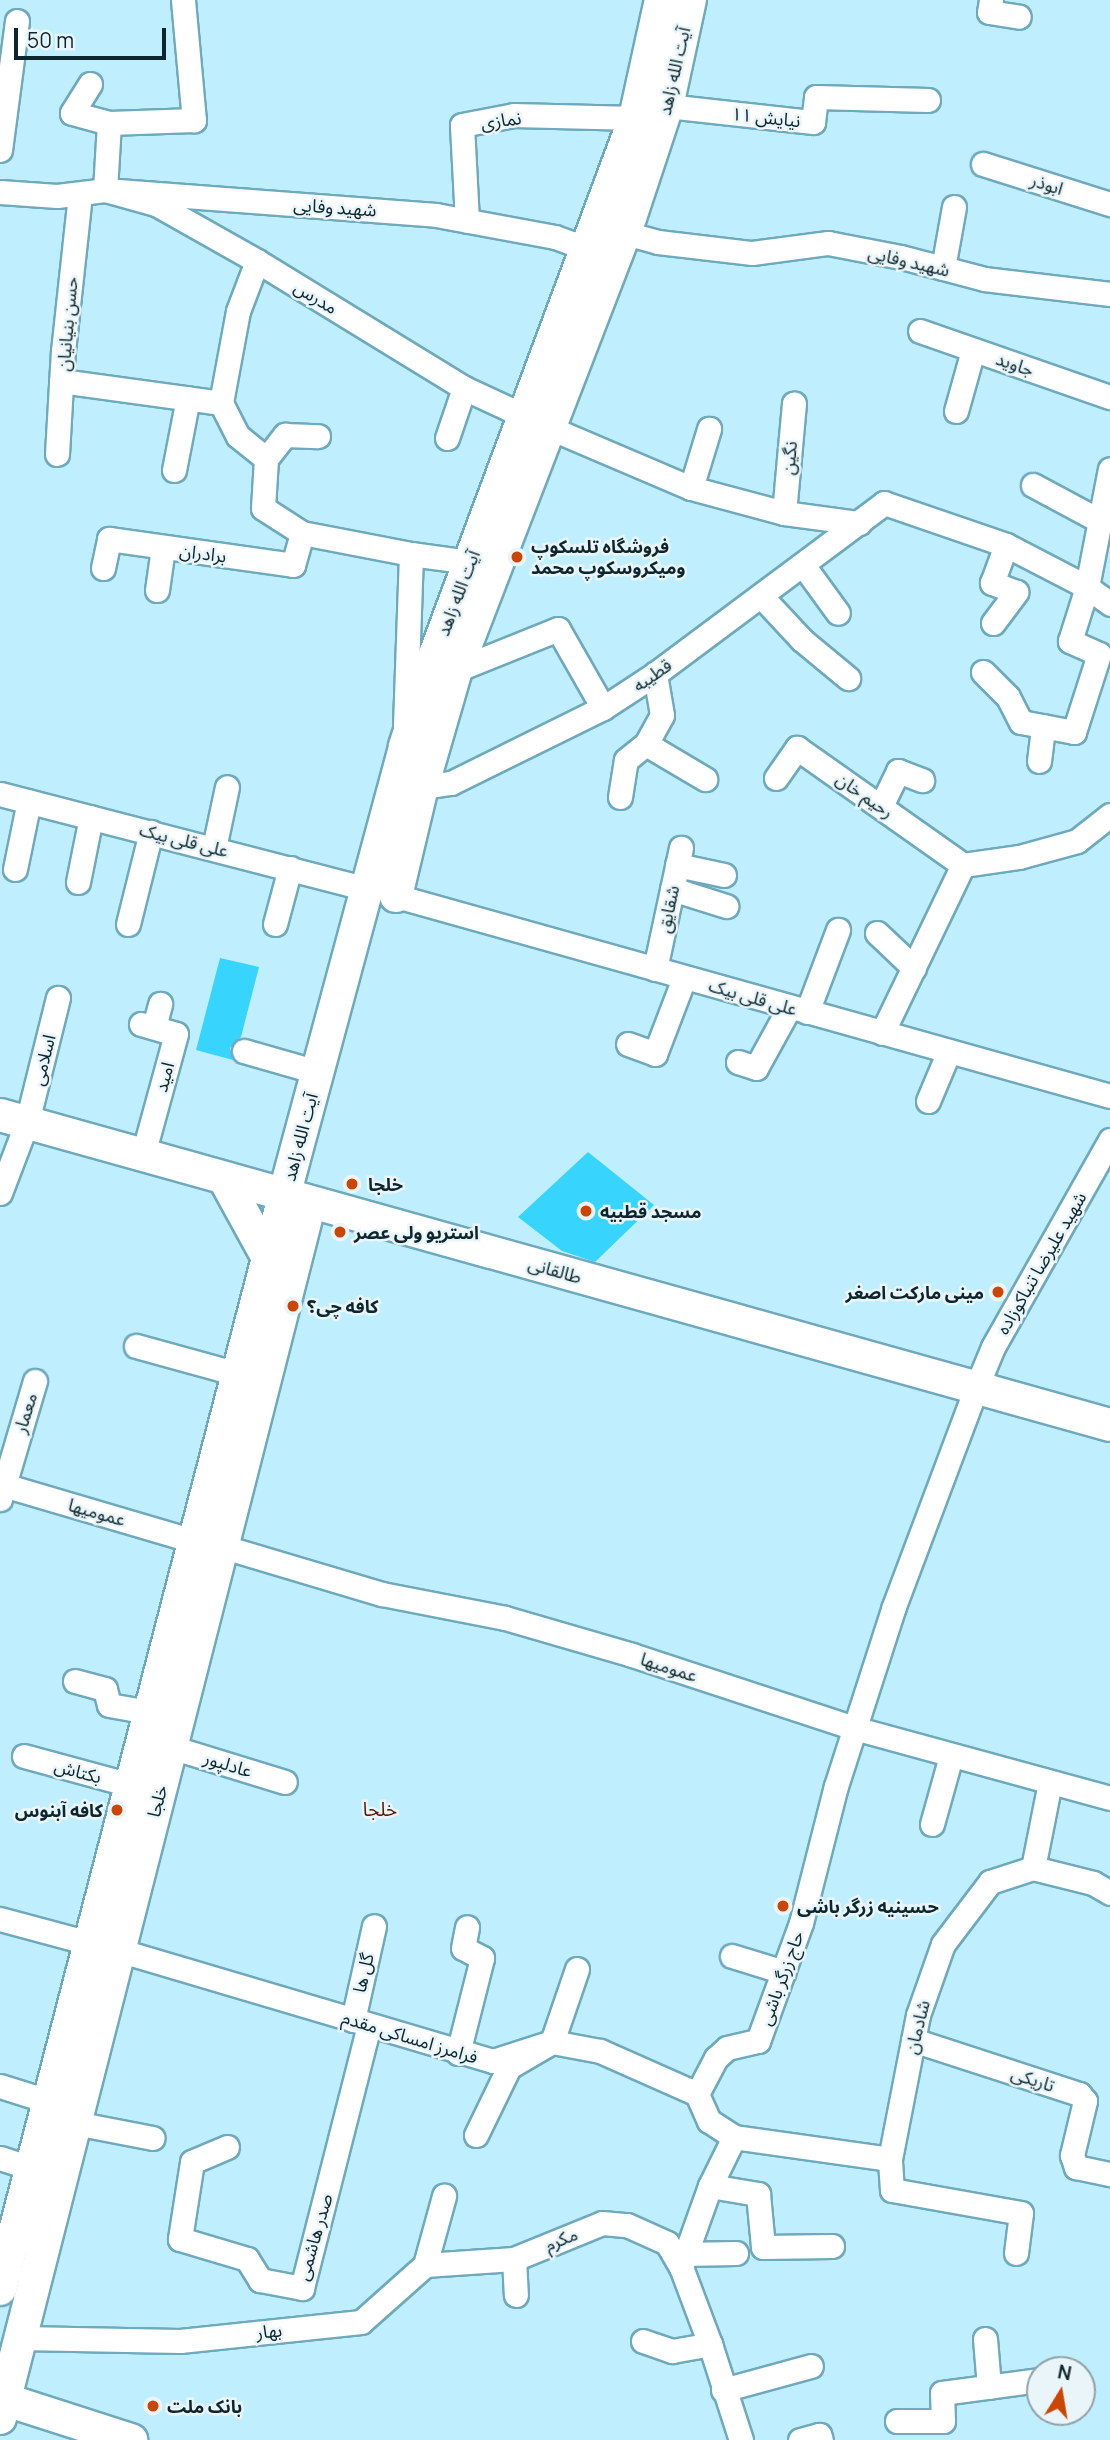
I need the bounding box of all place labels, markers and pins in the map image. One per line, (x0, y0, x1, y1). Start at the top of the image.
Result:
place label: فروشگاه تلسکوپ ومیکروسکوپ محمد (531, 536, 685, 578)
marker: فروشگاه تلسکوپ ومیکروسکوپ محمد (509, 549, 525, 565)
place label: خلجا (368, 1173, 403, 1195)
marker: خلجا (342, 1174, 362, 1194)
place label: مسجد قطبیه (600, 1200, 702, 1222)
marker: مسجد قطبیه (578, 1203, 594, 1219)
place label: استریو ولی عصر (354, 1221, 479, 1243)
marker: استریو ولی عصر (332, 1224, 348, 1240)
place label: مینی مارکت اصغر (846, 1281, 984, 1303)
marker: مینی مارکت اصغر (990, 1284, 1006, 1300)
place label: کافه چی؟ (307, 1295, 379, 1317)
marker: کافه چی؟ (285, 1298, 301, 1314)
place label: کافه آبنوس (15, 1799, 103, 1821)
marker: کافه آبنوس (109, 1802, 125, 1818)
place label: حسینیه زرگر باشی (797, 1895, 939, 1917)
marker: حسینیه زرگر باشی (775, 1898, 791, 1914)
place label: بانک ملت (167, 2395, 242, 2417)
marker: بانک ملت (145, 2398, 161, 2414)

